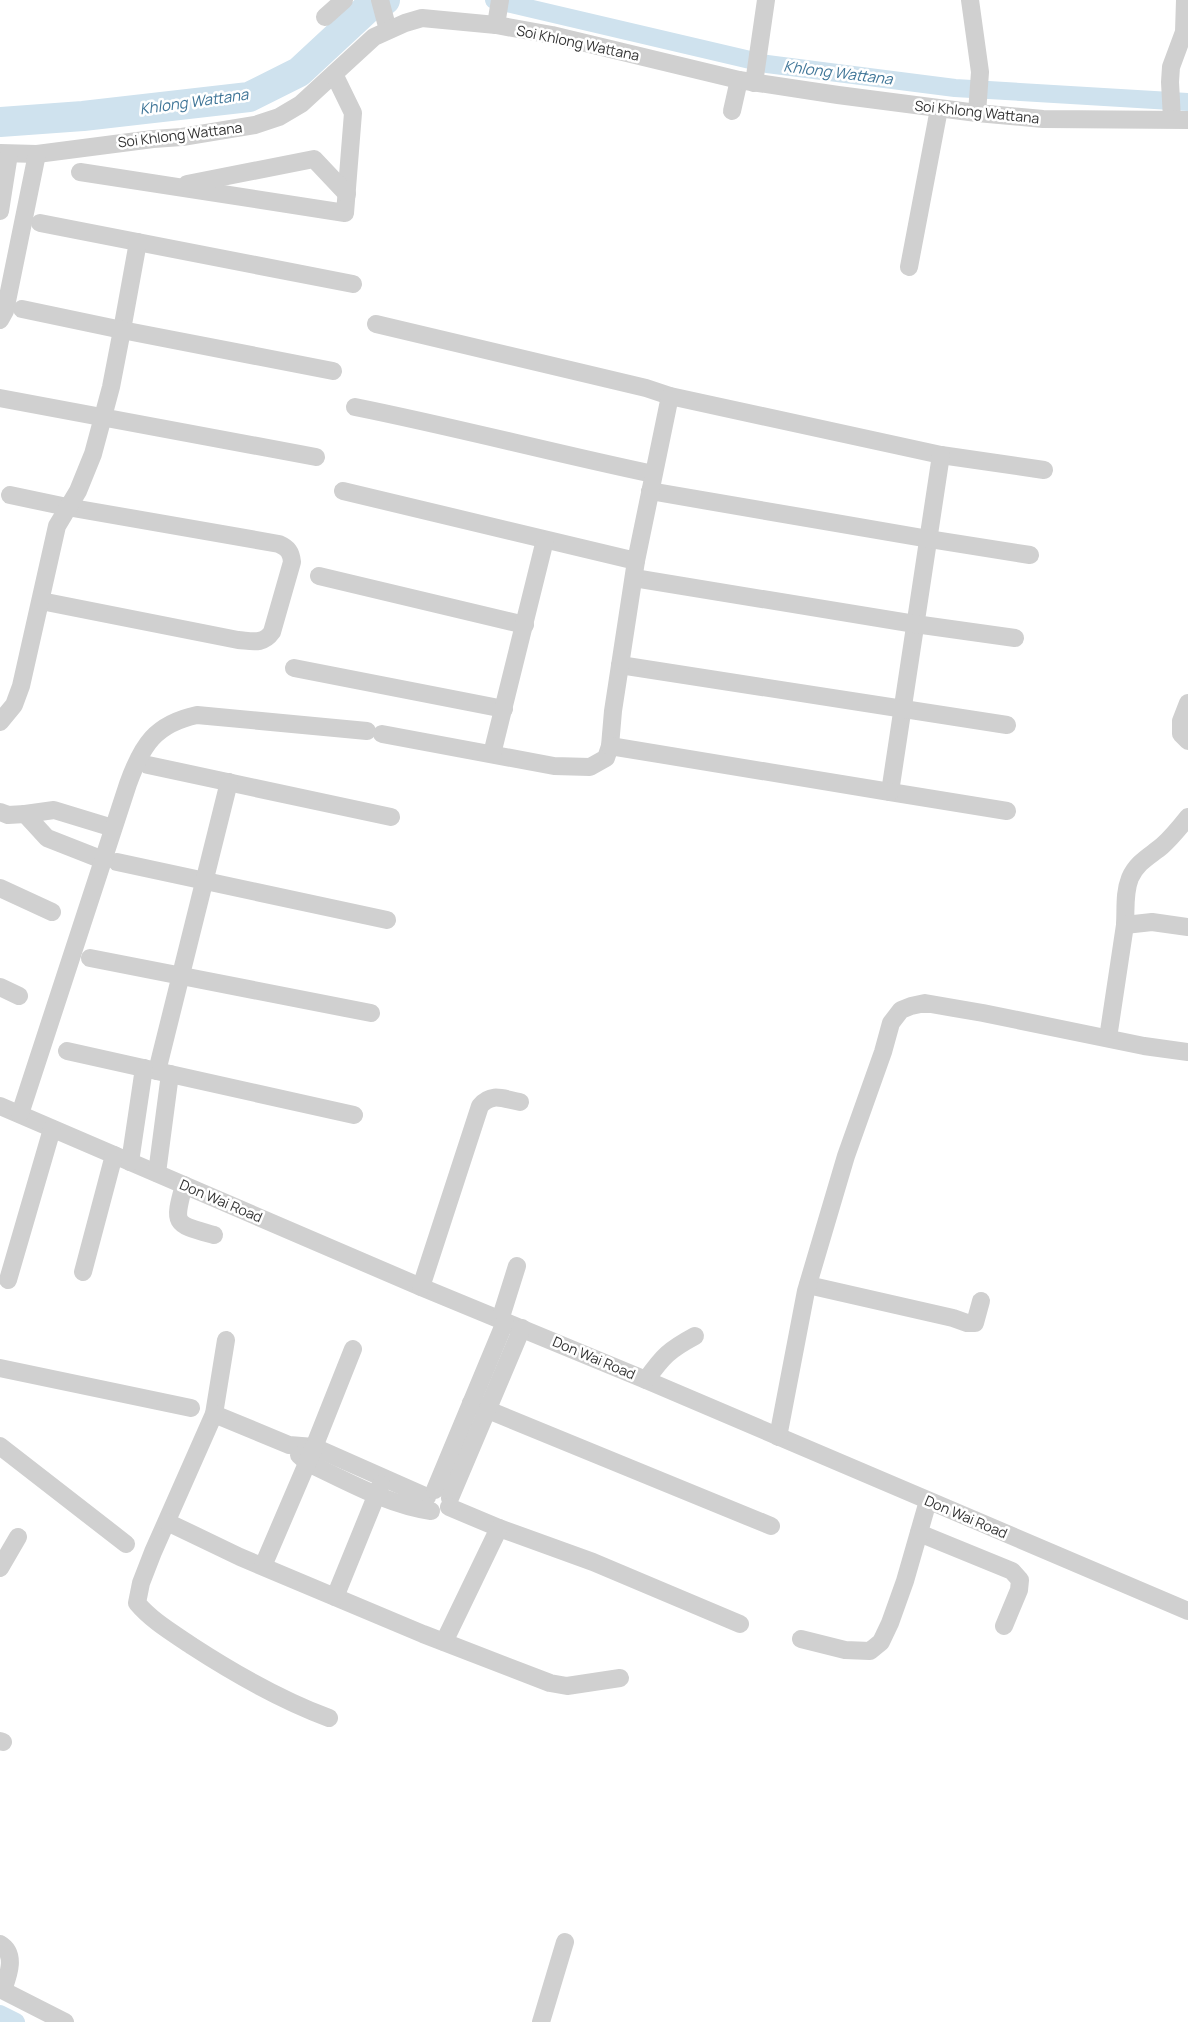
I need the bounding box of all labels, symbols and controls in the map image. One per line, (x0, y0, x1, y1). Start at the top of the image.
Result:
street label: Soi Khlong Wattana (515, 20, 641, 65)
water label: Khlong Wattana (783, 55, 894, 90)
water label: Khlong Wattana (138, 83, 250, 120)
street label: Soi Khlong Wattana (914, 96, 1040, 127)
street label: Soi Khlong Wattana (117, 117, 243, 152)
street label: Don Wai Road (177, 1175, 266, 1227)
street label: Don Wai Road (550, 1332, 639, 1384)
street label: Don Wai Road (922, 1491, 1011, 1543)

